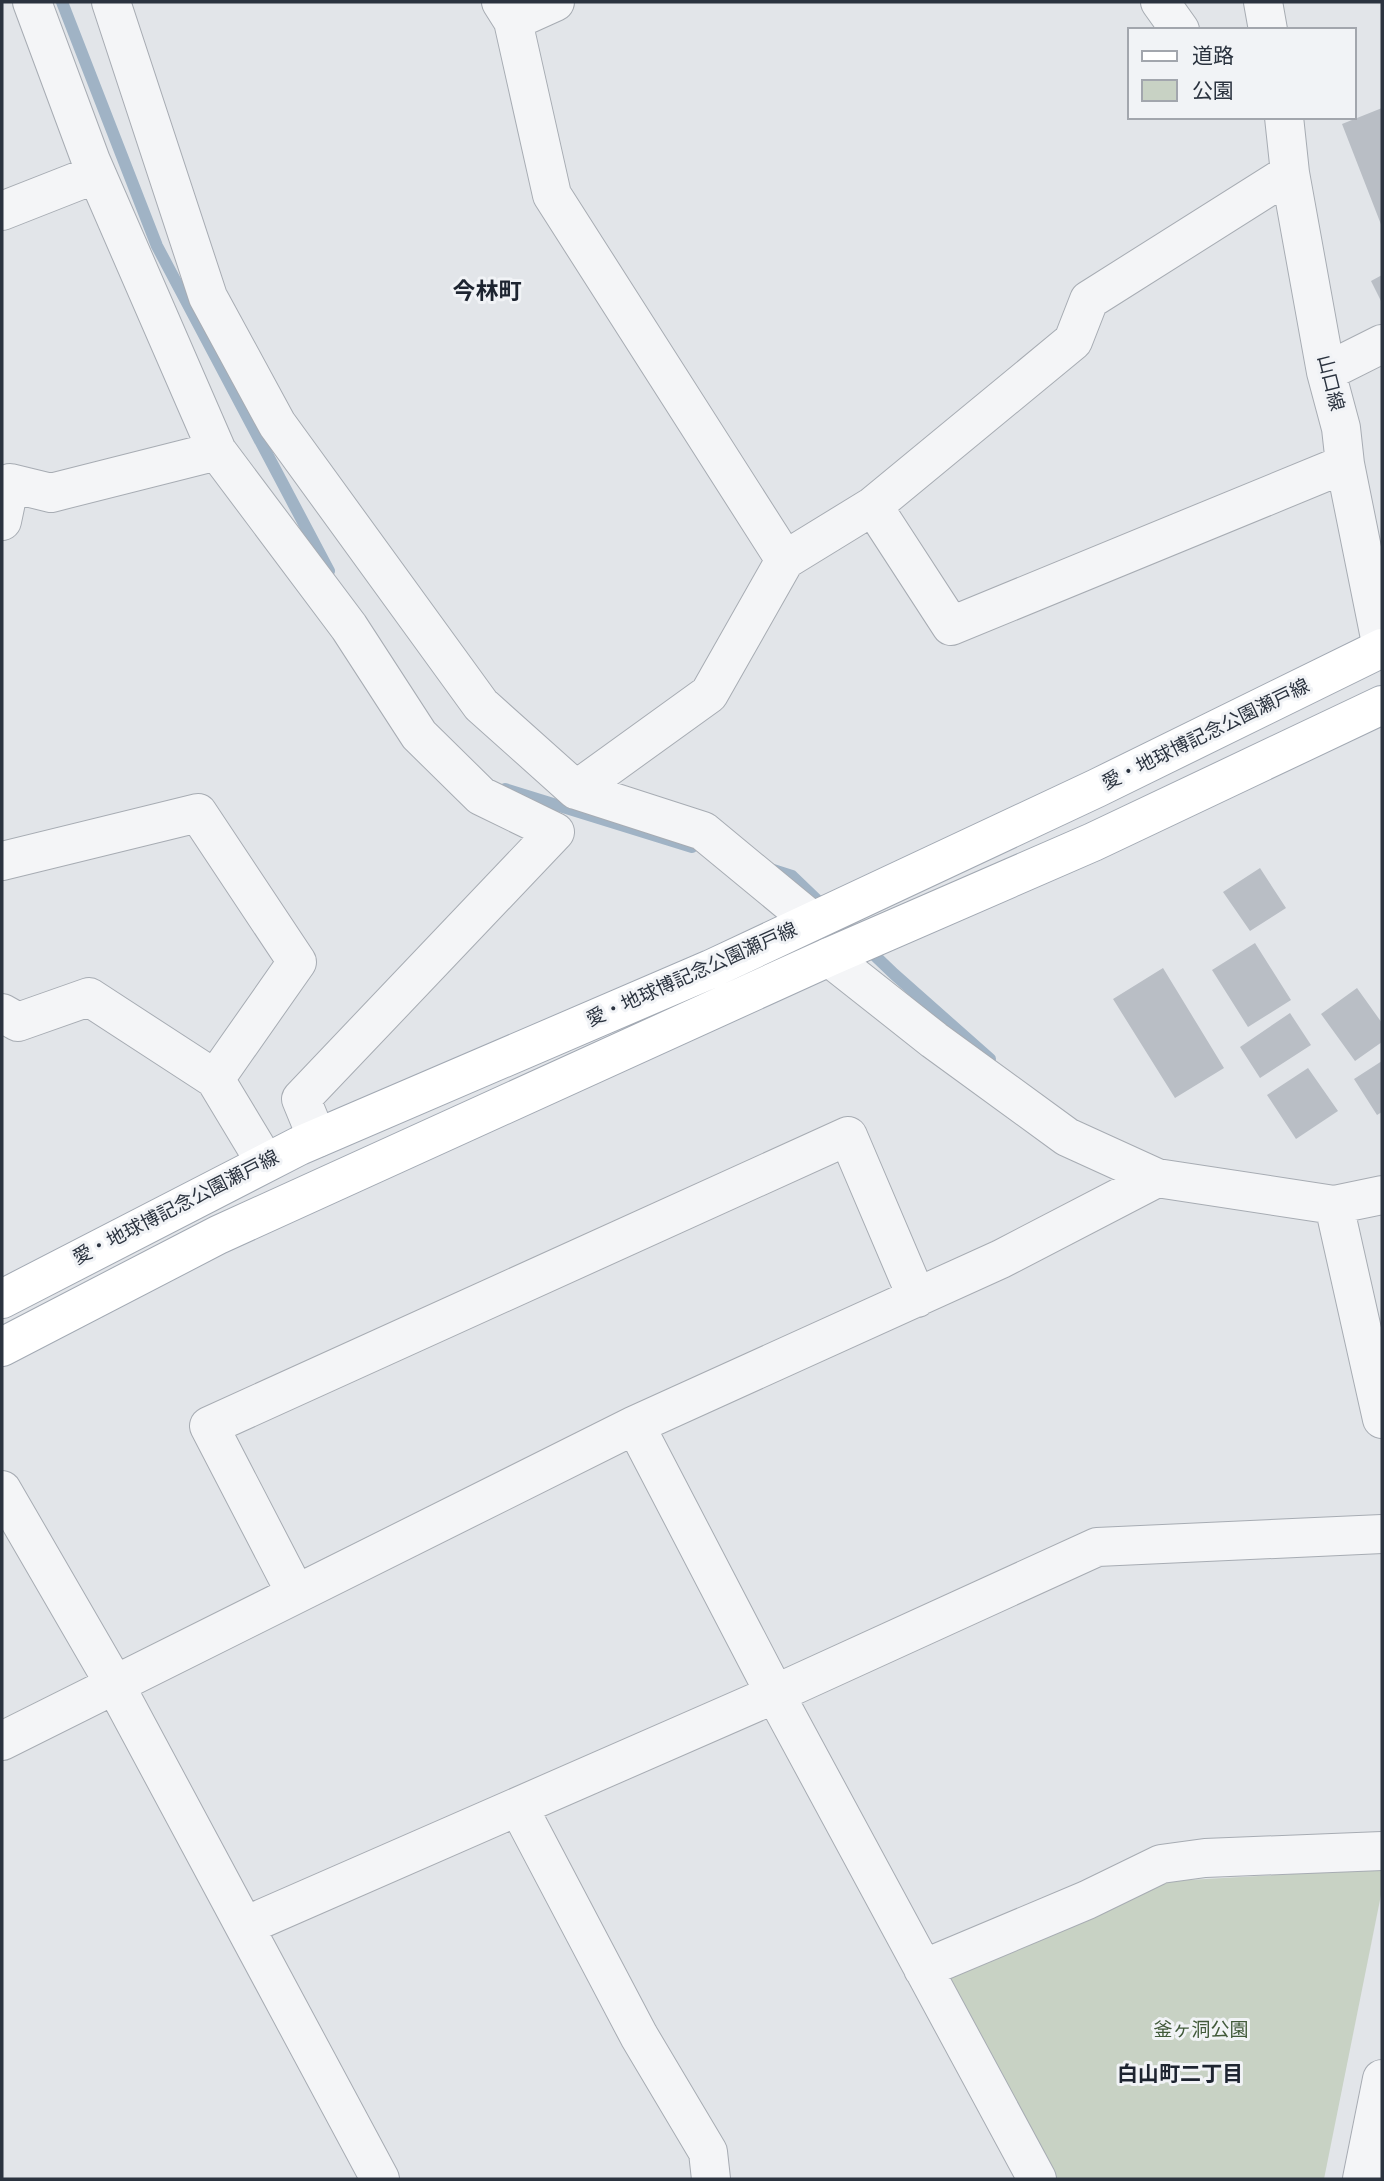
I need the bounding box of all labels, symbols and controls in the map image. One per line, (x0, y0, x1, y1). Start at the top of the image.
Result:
legend (1128, 28, 1356, 119)
text: 道路 (1192, 45, 1234, 67)
text: 公園 (1192, 81, 1234, 102)
district label: 今林町 (453, 279, 522, 304)
street label: 山口線 (1314, 353, 1347, 413)
street label: 愛・地球博記念公園瀬戸線 (1098, 675, 1313, 794)
street label: 愛・地球博記念公園瀬戸線 (583, 918, 800, 1030)
street label: 愛・地球博記念公園瀬戸線 (69, 1146, 282, 1268)
park label: 釜ヶ洞公園 (1153, 2020, 1249, 2040)
district label: 白山町二丁目 (1117, 2063, 1243, 2085)

